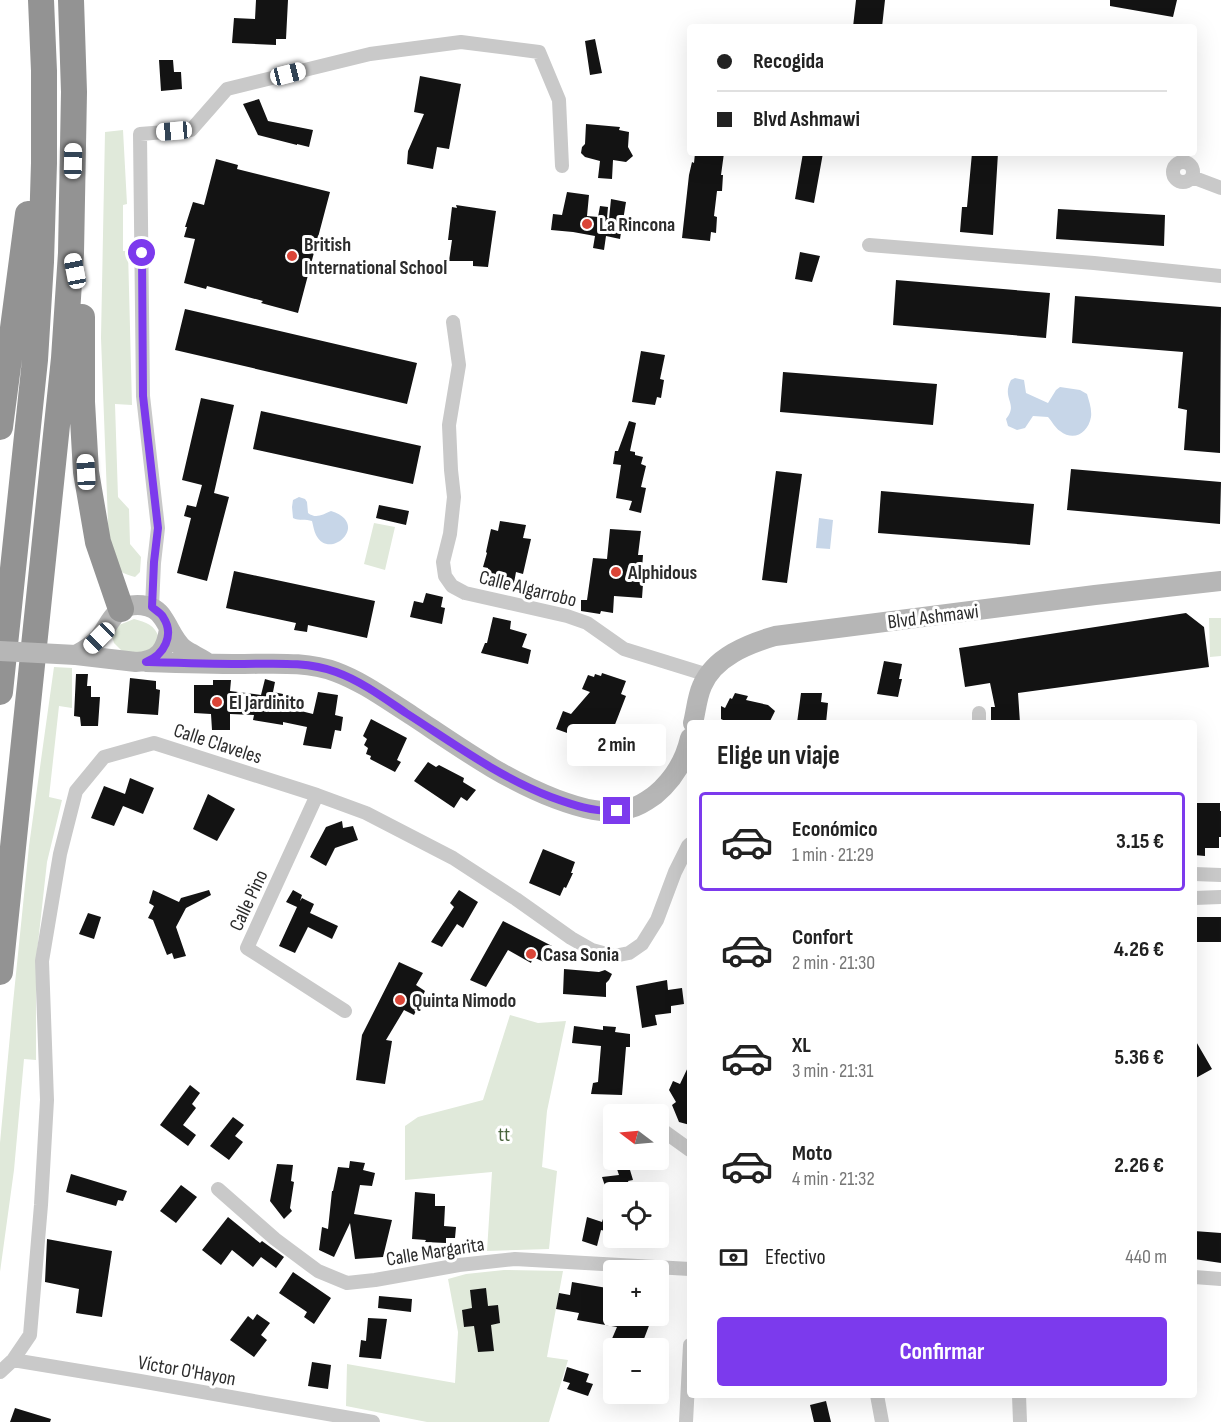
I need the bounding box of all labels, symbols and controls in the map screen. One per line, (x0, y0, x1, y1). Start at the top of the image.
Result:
text: Recogida (753, 48, 824, 75)
car (268, 61, 308, 87)
text: Blvd Ashmawi (753, 106, 860, 133)
car (155, 120, 193, 142)
car (64, 143, 82, 179)
place label: La Rincona (599, 213, 675, 237)
marker: La Rincona (580, 217, 594, 231)
place label: British International School (304, 233, 447, 280)
route start (128, 239, 155, 266)
marker: British International School (285, 249, 299, 263)
car (63, 252, 87, 290)
car (76, 454, 96, 490)
place label: Alphidous (627, 561, 698, 585)
street label: Calle Algarrobo (476, 565, 579, 613)
marker: Alphidous (609, 565, 623, 579)
street label: Blvd Ashmawi (886, 600, 980, 634)
car (80, 619, 118, 657)
place label: El Jardinito (229, 691, 304, 715)
marker: El Jardinito (210, 695, 224, 709)
street label: Calle Claveles (171, 718, 265, 769)
callout: 2 min (568, 724, 666, 766)
text: 2 min (597, 733, 636, 757)
text: Elige un viaje (717, 740, 840, 772)
route end (603, 797, 630, 824)
icon: car (720, 815, 774, 869)
text: Económico (792, 816, 878, 843)
text: 3.15 € (1116, 828, 1164, 855)
text: 1 min · 21:29 (792, 843, 874, 867)
street label: Calle Pino (224, 866, 273, 935)
icon: car (720, 923, 774, 977)
text: Confort (792, 924, 853, 951)
text: 4.26 € (1114, 936, 1164, 963)
place label: Casa Sonia (543, 943, 619, 967)
marker: Casa Sonia (524, 947, 538, 961)
text: 2 min · 21:30 (792, 951, 875, 975)
place label: Quinta Nimodo (412, 989, 516, 1013)
marker: Quinta Nimodo (393, 993, 407, 1007)
icon: car (720, 1031, 774, 1085)
text: XL (792, 1032, 811, 1059)
text: 5.36 € (1114, 1044, 1164, 1071)
text: 3 min · 21:31 (792, 1059, 873, 1083)
north arrow (603, 1104, 669, 1170)
map controls (603, 1104, 669, 1404)
park label: tt (498, 1123, 510, 1147)
icon: car (720, 1139, 774, 1193)
text: Moto (792, 1140, 832, 1167)
text: 2.26 € (1114, 1152, 1164, 1179)
text: 4 min · 21:32 (792, 1167, 875, 1191)
button: locate (603, 1182, 669, 1248)
street label: Calle Margarita (384, 1232, 486, 1272)
icon: cash (717, 1241, 750, 1274)
text: Efectivo (765, 1244, 826, 1271)
text: 440 m (1125, 1245, 1167, 1269)
button: + (603, 1260, 669, 1326)
button: Confirmar (717, 1317, 1167, 1386)
button: − (603, 1338, 669, 1404)
street label: Víctor O'Hayon (136, 1351, 238, 1391)

